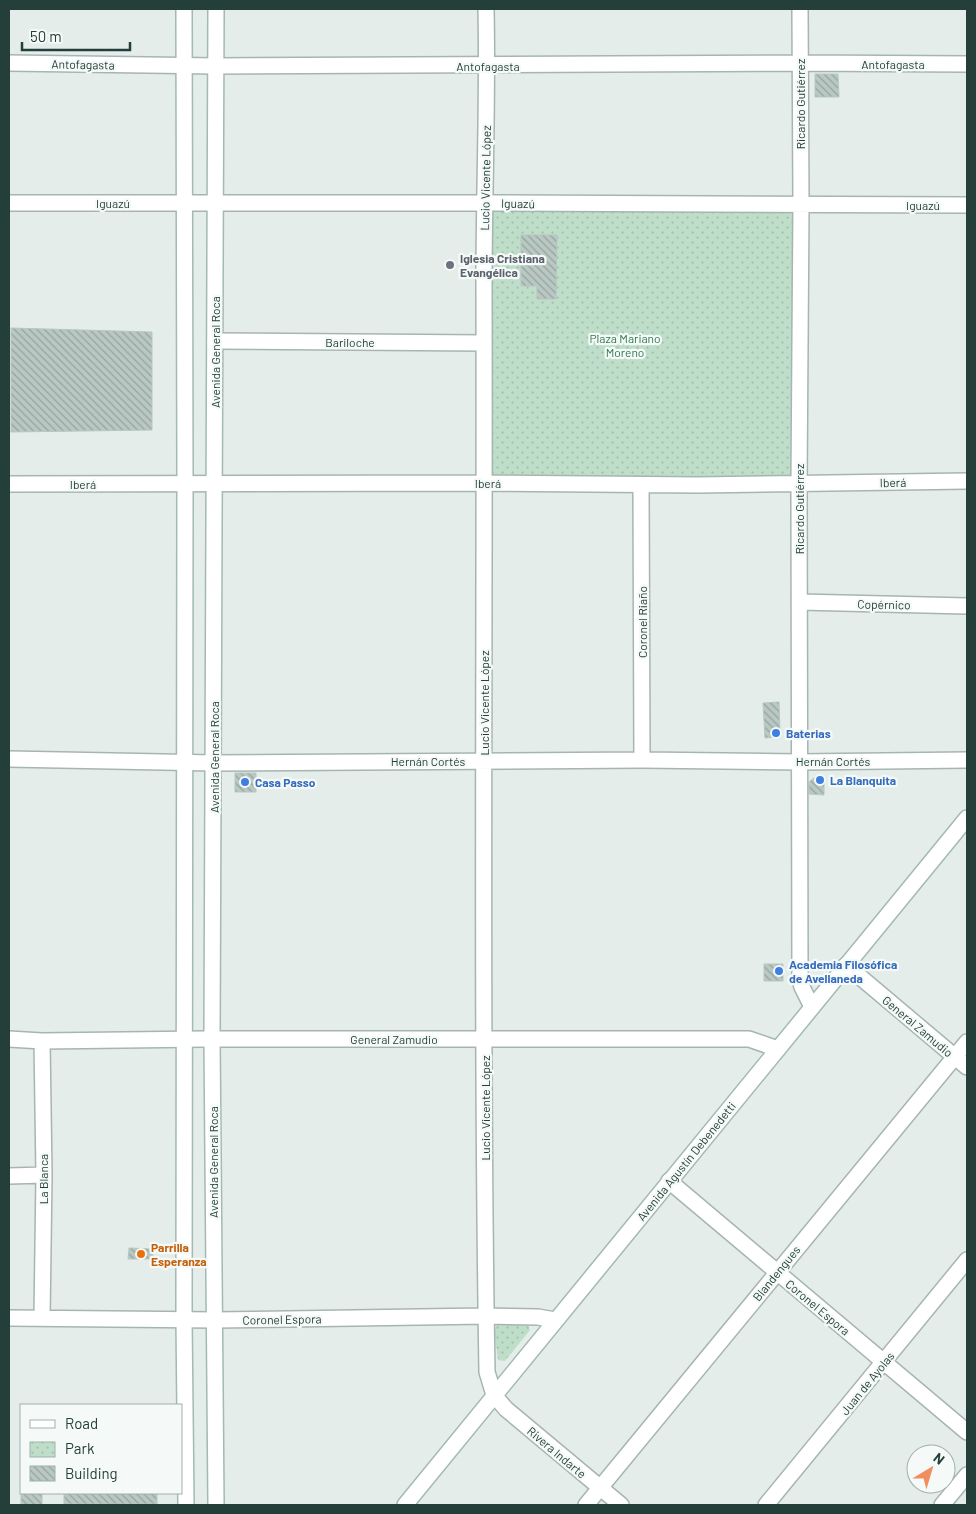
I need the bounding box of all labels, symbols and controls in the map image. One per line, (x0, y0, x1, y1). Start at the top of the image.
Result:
scale bar (22, 20, 130, 52)
text: 50 m (30, 27, 62, 45)
street label: Antofagasta (51, 56, 115, 72)
street label: Antofagasta (861, 57, 925, 71)
street label: Antofagasta (456, 59, 520, 73)
street label: Ricardo Gutiérrez (793, 59, 807, 149)
street label: Lucio Vicente López (477, 125, 493, 231)
street label: Iguazú (96, 196, 130, 210)
street label: Iguazú (501, 196, 535, 210)
street label: Iguazú (906, 198, 940, 212)
place label: Iglesia Cristiana Evangélica (460, 251, 545, 279)
marker: Iglesia Cristiana Evangélica (444, 259, 456, 271)
street label: Avenida General Roca (208, 296, 222, 408)
park label: Plaza Mariano Moreno (589, 331, 661, 359)
street label: Bariloche (325, 335, 375, 349)
street label: Ricardo Gutiérrez (792, 464, 806, 554)
street label: Iberá (880, 475, 906, 489)
street label: Iberá (475, 476, 501, 490)
street label: Iberá (70, 477, 96, 491)
street label: Coronel Riaño (635, 586, 649, 658)
street label: Copérnico (857, 597, 911, 611)
street label: Lucio Vicente López (477, 650, 491, 756)
street label: Avenida General Roca (207, 701, 221, 813)
place label: Baterias (786, 726, 831, 740)
marker: Baterias (770, 727, 782, 739)
street label: Hernán Cortés (391, 754, 466, 768)
street label: Hernán Cortés (796, 754, 871, 768)
place label: La Blanquita (830, 773, 896, 787)
marker: La Blanquita (814, 774, 826, 786)
place label: Casa Passo (255, 775, 316, 789)
marker: Casa Passo (239, 776, 251, 788)
place label: Academia Filosófica de Avellaneda (789, 957, 897, 985)
marker: Academia Filosófica de Avellaneda (773, 965, 785, 977)
street label: General Zamudio (880, 993, 956, 1059)
street label: General Zamudio (350, 1032, 438, 1046)
street label: Lucio Vicente López (478, 1055, 492, 1161)
street label: Avenida Agustín Debenedetti (634, 1099, 738, 1223)
street label: Avenida General Roca (206, 1106, 220, 1218)
street label: La Blanca (36, 1154, 50, 1204)
place label: Parrilla Esperanza (151, 1240, 207, 1268)
street label: Blandengues (749, 1242, 803, 1303)
marker: Parrilla Esperanza (135, 1248, 147, 1260)
street label: Coronel Espora (783, 1276, 853, 1338)
street label: Coronel Espora (242, 1311, 322, 1327)
street label: Juan de Ayolas (837, 1348, 897, 1417)
legend (20, 1404, 182, 1494)
text: Road (65, 1414, 98, 1432)
street label: Rivera Indarte (525, 1423, 589, 1481)
text: Park (65, 1439, 95, 1457)
north arrow (906, 1444, 956, 1494)
text: N (930, 1449, 948, 1468)
text: Building (65, 1464, 118, 1482)

